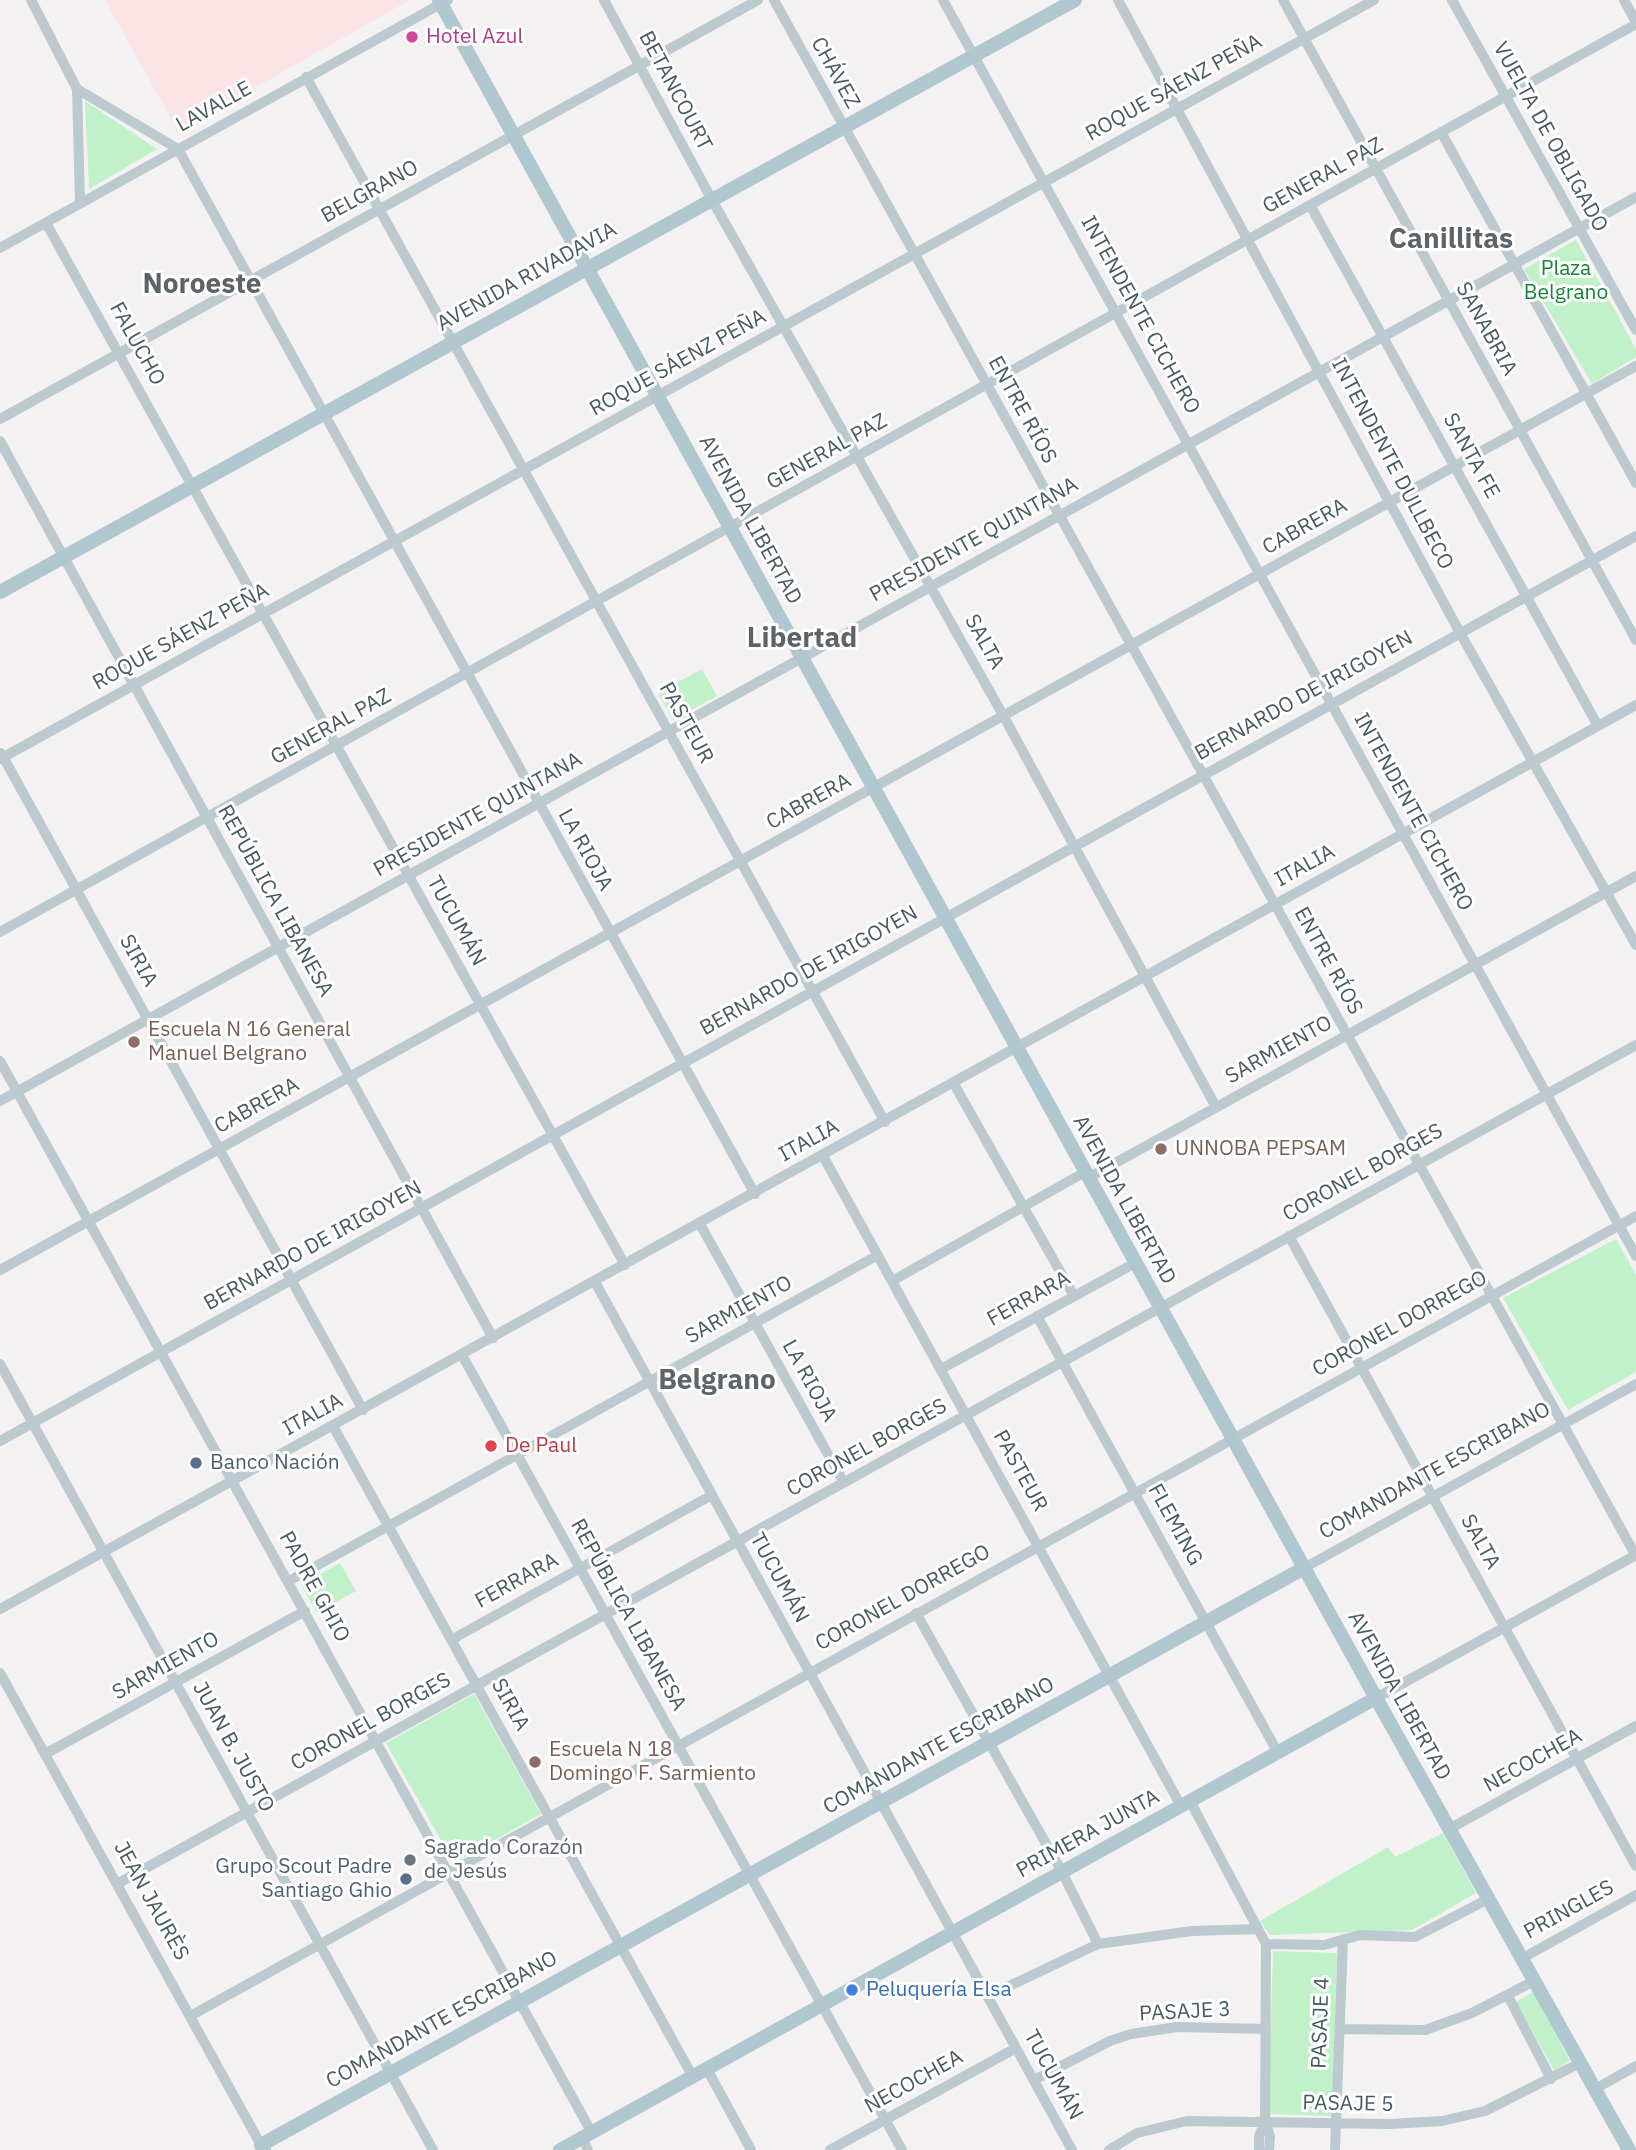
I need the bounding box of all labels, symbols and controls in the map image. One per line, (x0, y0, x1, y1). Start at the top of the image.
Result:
place label: Hotel Azul (426, 24, 523, 50)
street label: BETANCOURT (633, 27, 717, 155)
marker: Hotel Azul (404, 29, 420, 45)
street label: ROQUE SÁENZ PEÑA (1081, 29, 1267, 147)
street label: CHÁVEZ (805, 33, 865, 113)
street label: VUELTA DE OBLIGADO (1487, 38, 1613, 236)
street label: LAVALLE (172, 76, 256, 138)
street label: GENERAL PAZ (1258, 133, 1388, 219)
street label: BELGRANO (317, 155, 423, 229)
street label: INTENDENTE CICHERO (1075, 212, 1205, 418)
street label: AVENIDA RIVADAVIA (433, 217, 621, 337)
district label: Canillitas (1389, 223, 1513, 257)
park label: Plaza Belgrano (1524, 256, 1608, 306)
district label: Noroeste (143, 268, 261, 302)
street label: SANABRIA (1450, 278, 1522, 380)
street label: FALUCHO (104, 298, 170, 390)
street label: ROQUE SÁENZ PEÑA (585, 304, 771, 422)
street label: ENTRE RÍOS (982, 352, 1062, 468)
street label: INTENDENTE DULLBECO (1326, 354, 1458, 574)
street label: GENERAL PAZ (762, 409, 892, 495)
street label: SANTA FE (1437, 409, 1505, 503)
street label: AVENIDA LIBERTAD (693, 431, 807, 609)
street label: PRESIDENTE QUINTANA (865, 472, 1083, 608)
street label: CABRERA (1258, 493, 1352, 561)
street label: ROQUE SÁENZ PEÑA (88, 578, 274, 696)
street label: SALTA (959, 610, 1009, 674)
district label: Libertad (747, 622, 857, 656)
street label: BERNARDO DE IRIGOYEN (1191, 626, 1417, 766)
street label: PASTEUR (653, 678, 719, 768)
street label: GENERAL PAZ (266, 684, 396, 770)
street label: INTENDENTE CICHERO (1348, 709, 1478, 915)
street label: PRESIDENTE QUINTANA (369, 747, 587, 883)
street label: CABRERA (762, 768, 856, 836)
street label: REPÚBLICA LIBANESA (212, 801, 338, 1001)
street label: LA RIOJA (552, 805, 618, 895)
street label: ITALIA (1271, 839, 1339, 893)
street label: TUCUMÁN (421, 872, 491, 970)
street label: BERNARDO DE IRIGOYEN (696, 901, 922, 1041)
street label: ENTRE RÍOS (1288, 903, 1368, 1019)
street label: SIRIA (113, 930, 163, 992)
street label: SARMIENTO (1221, 1010, 1337, 1090)
place label: Escuela N 16 General Manuel Belgrano (148, 1017, 350, 1067)
marker: Escuela N 16 General Manuel Belgrano (126, 1034, 142, 1050)
street label: CABRERA (210, 1072, 304, 1140)
street label: AVENIDA LIBERTAD (1067, 1111, 1181, 1289)
street label: ITALIA (775, 1114, 843, 1168)
street label: CORONEL BORGES (1279, 1119, 1447, 1227)
place label: UNNOBA PEPSAM (1175, 1136, 1346, 1162)
marker: UNNOBA PEPSAM (1153, 1141, 1169, 1157)
street label: BERNARDO DE IRIGOYEN (200, 1176, 426, 1316)
street label: FERRARA (983, 1266, 1075, 1332)
street label: CORONEL DORREGO (1308, 1266, 1492, 1382)
street label: SARMIENTO (681, 1270, 797, 1350)
street label: LA RIOJA (776, 1336, 842, 1426)
district label: Belgrano (658, 1364, 776, 1398)
street label: ITALIA (279, 1388, 347, 1442)
street label: CORONEL BORGES (783, 1394, 951, 1502)
street label: COMANDANTE ESCRIBANO (1315, 1397, 1555, 1545)
street label: PASTEUR (987, 1426, 1053, 1516)
place label: De Paul (505, 1433, 577, 1459)
marker: De Paul (483, 1438, 499, 1454)
place label: Banco Nación (210, 1450, 340, 1476)
marker: Banco Nación (188, 1455, 204, 1471)
street label: FLEMING (1142, 1480, 1208, 1570)
street label: SALTA (1455, 1510, 1505, 1574)
street label: REPÚBLICA LIBANESA (565, 1515, 691, 1715)
street label: PADRE GHIO (273, 1527, 355, 1647)
street label: TUCUMÁN (744, 1529, 814, 1627)
street label: CORONEL DORREGO (811, 1540, 995, 1656)
street label: FERRARA (471, 1548, 563, 1614)
street label: AVENIDA LIBERTAD (1342, 1607, 1456, 1785)
street label: SARMIENTO (108, 1626, 224, 1706)
street label: CORONEL BORGES (287, 1668, 455, 1776)
street label: COMANDANTE ESCRIBANO (819, 1672, 1059, 1820)
street label: SIRIA (485, 1674, 535, 1736)
street label: JUAN B. JUSTO (187, 1677, 279, 1817)
street label: NECOCHEA (1480, 1724, 1586, 1798)
place label: Escuela N 18 Domingo F. Sarmiento (549, 1737, 756, 1787)
marker: Escuela N 18 Domingo F. Sarmiento (527, 1754, 543, 1770)
street label: PRIMERA JUNTA (1012, 1784, 1164, 1884)
place label: Sagrado Corazón de Jesús (424, 1835, 583, 1885)
street label: JEAN JAURÈS (108, 1837, 194, 1965)
marker: Sagrado Corazón de Jesús (402, 1852, 418, 1868)
place label: Grupo Scout Padre Santiago Ghio (215, 1854, 392, 1904)
marker: Grupo Scout Padre Santiago Ghio (398, 1871, 414, 1887)
street label: PRINGLES (1520, 1875, 1618, 1945)
street label: COMANDANTE ESCRIBANO (322, 1946, 562, 2094)
place label: Peluquería Elsa (866, 1977, 1012, 2003)
street label: PASAJE 4 (1307, 1977, 1335, 2069)
marker: Peluquería Elsa (844, 1982, 860, 1998)
street label: PASAJE 3 (1139, 1997, 1231, 2027)
street label: TUCUMÁN (1018, 2026, 1088, 2124)
street label: NECOCHEA (861, 2045, 967, 2119)
street label: PASAJE 5 (1302, 2091, 1394, 2117)

